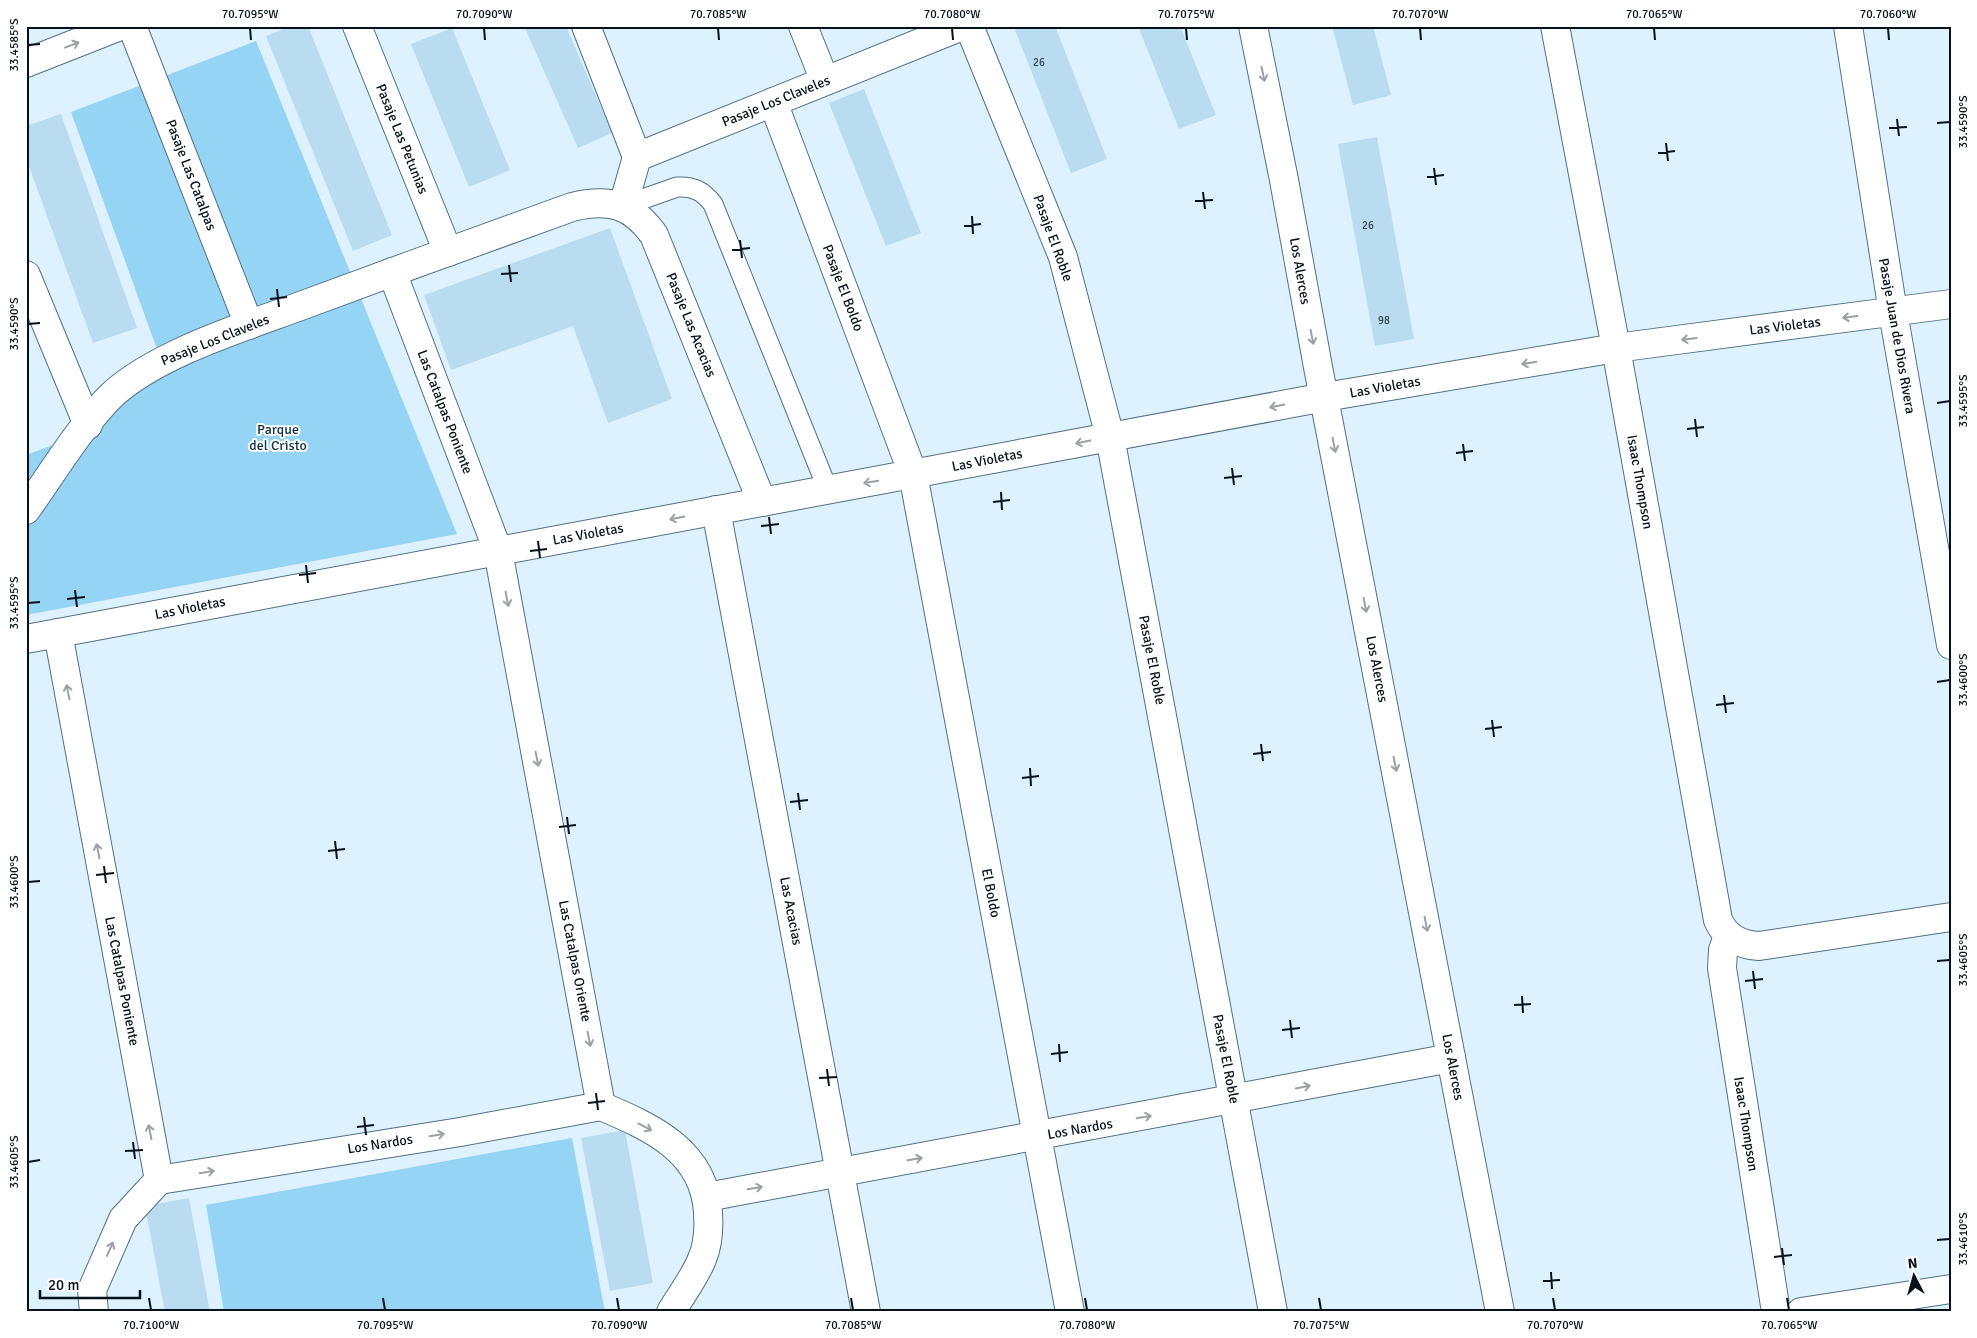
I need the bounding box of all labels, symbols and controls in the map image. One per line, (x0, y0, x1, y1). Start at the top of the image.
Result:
text: 70.7095°W (222, 7, 278, 22)
text: 70.7090°W (456, 7, 512, 22)
text: 70.7085°W (690, 7, 746, 22)
text: 70.7080°W (924, 7, 980, 22)
text: 70.7075°W (1158, 7, 1214, 22)
text: 70.7070°W (1392, 7, 1448, 22)
text: 70.7065°W (1626, 7, 1682, 22)
text: 70.7060°W (1860, 7, 1916, 22)
text: 33.4585°S (7, 18, 22, 72)
one-way arrow (63, 40, 79, 49)
house number: 26 (1033, 56, 1045, 69)
one-way arrow (1258, 66, 1268, 82)
street label: Pasaje Los Claveles (719, 72, 833, 130)
street label: Pasaje Las Petunias (372, 81, 432, 197)
text: 33.4590°S (1956, 95, 1971, 149)
street label: Pasaje Las Catalpas (162, 117, 220, 233)
street label: Pasaje El Roble (1029, 192, 1077, 284)
house number: 26 (1362, 219, 1374, 232)
street label: Los Alerces (1286, 236, 1314, 306)
street label: Pasaje El Boldo (819, 242, 867, 334)
street label: Pasaje Juan de Dios Rivera (1875, 257, 1919, 415)
street label: Pasaje Las Acacias (662, 270, 720, 380)
text: 33.4590°S (7, 297, 22, 351)
street label: Pasaje Los Claveles (158, 311, 272, 369)
street label: Las Violetas (1748, 313, 1822, 339)
one-way arrow (1843, 313, 1859, 323)
house number: 98 (1378, 314, 1390, 327)
one-way arrow (1308, 328, 1317, 344)
one-way arrow (1682, 334, 1698, 344)
street label: Las Catalpas Poniente (414, 348, 476, 476)
one-way arrow (1521, 358, 1537, 368)
street label: Las Violetas (1348, 372, 1422, 402)
text: 33.4595°S (1956, 374, 1971, 428)
one-way arrow (1269, 402, 1285, 412)
park label: Parque del Cristo (249, 421, 307, 454)
street label: Isaac Thompson (1623, 434, 1657, 530)
one-way arrow (1330, 437, 1340, 453)
one-way arrow (1075, 438, 1091, 448)
street label: Las Violetas (950, 445, 1024, 475)
one-way arrow (864, 477, 880, 487)
one-way arrow (670, 513, 686, 523)
street label: Las Violetas (551, 519, 625, 549)
text: 33.4595°S (7, 576, 22, 630)
one-way arrow (503, 591, 513, 607)
street label: Las Violetas (153, 593, 227, 623)
one-way arrow (1360, 596, 1370, 612)
street label: Pasaje El Roble (1135, 614, 1169, 706)
street label: Los Alerces (1362, 634, 1392, 704)
text: 33.4600°S (1956, 653, 1971, 707)
one-way arrow (63, 684, 73, 700)
one-way arrow (532, 750, 542, 766)
one-way arrow (1391, 756, 1401, 772)
one-way arrow (93, 844, 102, 860)
text: 33.4600°S (7, 855, 22, 909)
street label: El Boldo (978, 867, 1004, 919)
street label: Las Acacias (776, 875, 806, 947)
street label: Las Catalpas Oriente (555, 899, 595, 1023)
street label: Las Catalpas Poniente (101, 915, 143, 1047)
one-way arrow (1421, 915, 1431, 931)
text: 33.4605°S (1956, 933, 1971, 987)
street label: Pasaje El Roble (1209, 1013, 1243, 1105)
one-way arrow (585, 1031, 594, 1047)
street label: Los Alerces (1438, 1032, 1468, 1102)
street label: Isaac Thompson (1730, 1076, 1762, 1172)
one-way arrow (1295, 1081, 1311, 1091)
one-way arrow (1135, 1111, 1151, 1121)
street label: Los Nardos (1046, 1115, 1114, 1143)
one-way arrow (638, 1122, 653, 1132)
one-way arrow (145, 1124, 154, 1140)
street label: Los Nardos (346, 1130, 414, 1158)
one-way arrow (428, 1130, 444, 1140)
text: 33.4605°S (7, 1135, 22, 1189)
one-way arrow (907, 1154, 923, 1163)
one-way arrow (199, 1167, 215, 1177)
one-way arrow (747, 1183, 763, 1193)
text: 33.4610°S (1956, 1212, 1971, 1266)
one-way arrow (105, 1242, 115, 1257)
north arrow (1890, 1250, 1940, 1300)
text: N (1907, 1255, 1918, 1273)
scale bar (40, 1268, 140, 1300)
text: 20 m (48, 1276, 79, 1294)
text: 70.7100°W (123, 1318, 179, 1333)
text: 70.7095°W (357, 1318, 413, 1333)
text: 70.7090°W (591, 1318, 647, 1333)
text: 70.7085°W (825, 1318, 881, 1333)
text: 70.7080°W (1059, 1318, 1115, 1333)
text: 70.7075°W (1293, 1318, 1349, 1333)
text: 70.7070°W (1527, 1318, 1583, 1333)
text: 70.7065°W (1761, 1318, 1817, 1333)

